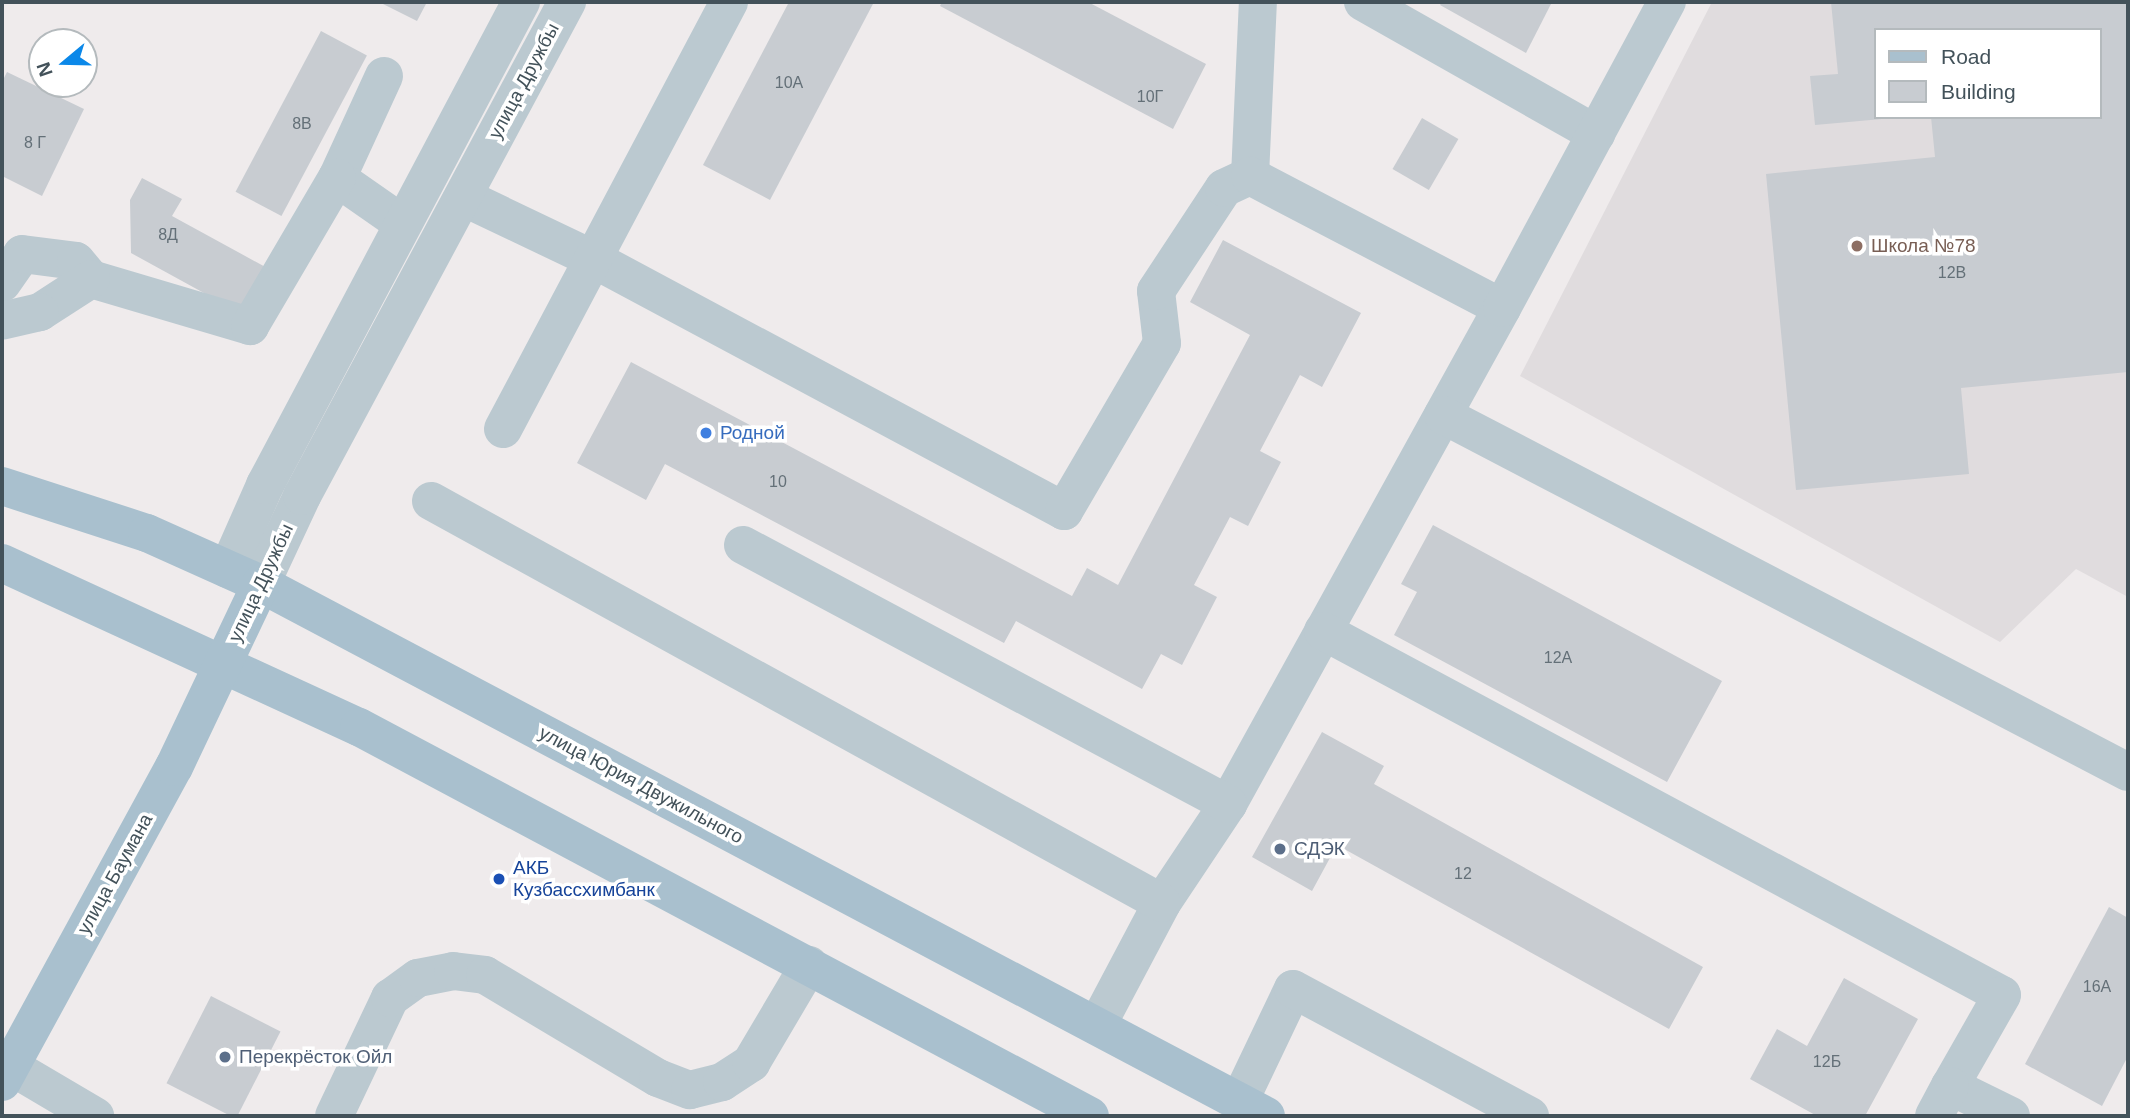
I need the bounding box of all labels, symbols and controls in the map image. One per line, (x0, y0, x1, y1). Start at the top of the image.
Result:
street label: улица Дружбы (484, 19, 564, 143)
north arrow (28, 28, 98, 98)
legend (1874, 28, 2102, 119)
text: Road (1941, 45, 1991, 68)
text: N (32, 59, 57, 79)
house number: 10А (775, 73, 803, 93)
text: Building (1941, 80, 2016, 103)
house number: 10Г (1137, 87, 1163, 107)
house number: 8В (292, 114, 312, 134)
house number: 8 Г (24, 133, 46, 153)
house number: 8Д (158, 225, 178, 245)
place label: Школа №78 (1871, 235, 1976, 257)
marker: Школа №78 (1849, 238, 1865, 254)
house number: 12В (1938, 263, 1966, 283)
place label: Родной (720, 422, 785, 444)
marker: Родной (698, 425, 714, 441)
house number: 10 (769, 472, 787, 492)
street label: улица Дружбы (224, 520, 298, 646)
house number: 12А (1544, 648, 1572, 668)
street label: улица Юрия Двужильного (535, 721, 747, 849)
street label: улица Баумана (72, 810, 158, 938)
place label: СДЭК (1294, 838, 1345, 860)
marker: СДЭК (1272, 841, 1288, 857)
place label: АКБ Кузбассхимбанк (513, 857, 655, 901)
house number: 12 (1454, 864, 1472, 884)
marker: АКБ Кузбассхимбанк (491, 871, 507, 887)
house number: 16А (2083, 977, 2111, 997)
place label: Перекрёсток Ойл (239, 1046, 392, 1068)
marker: Перекрёсток Ойл (217, 1049, 233, 1065)
house number: 12Б (1813, 1052, 1841, 1072)

